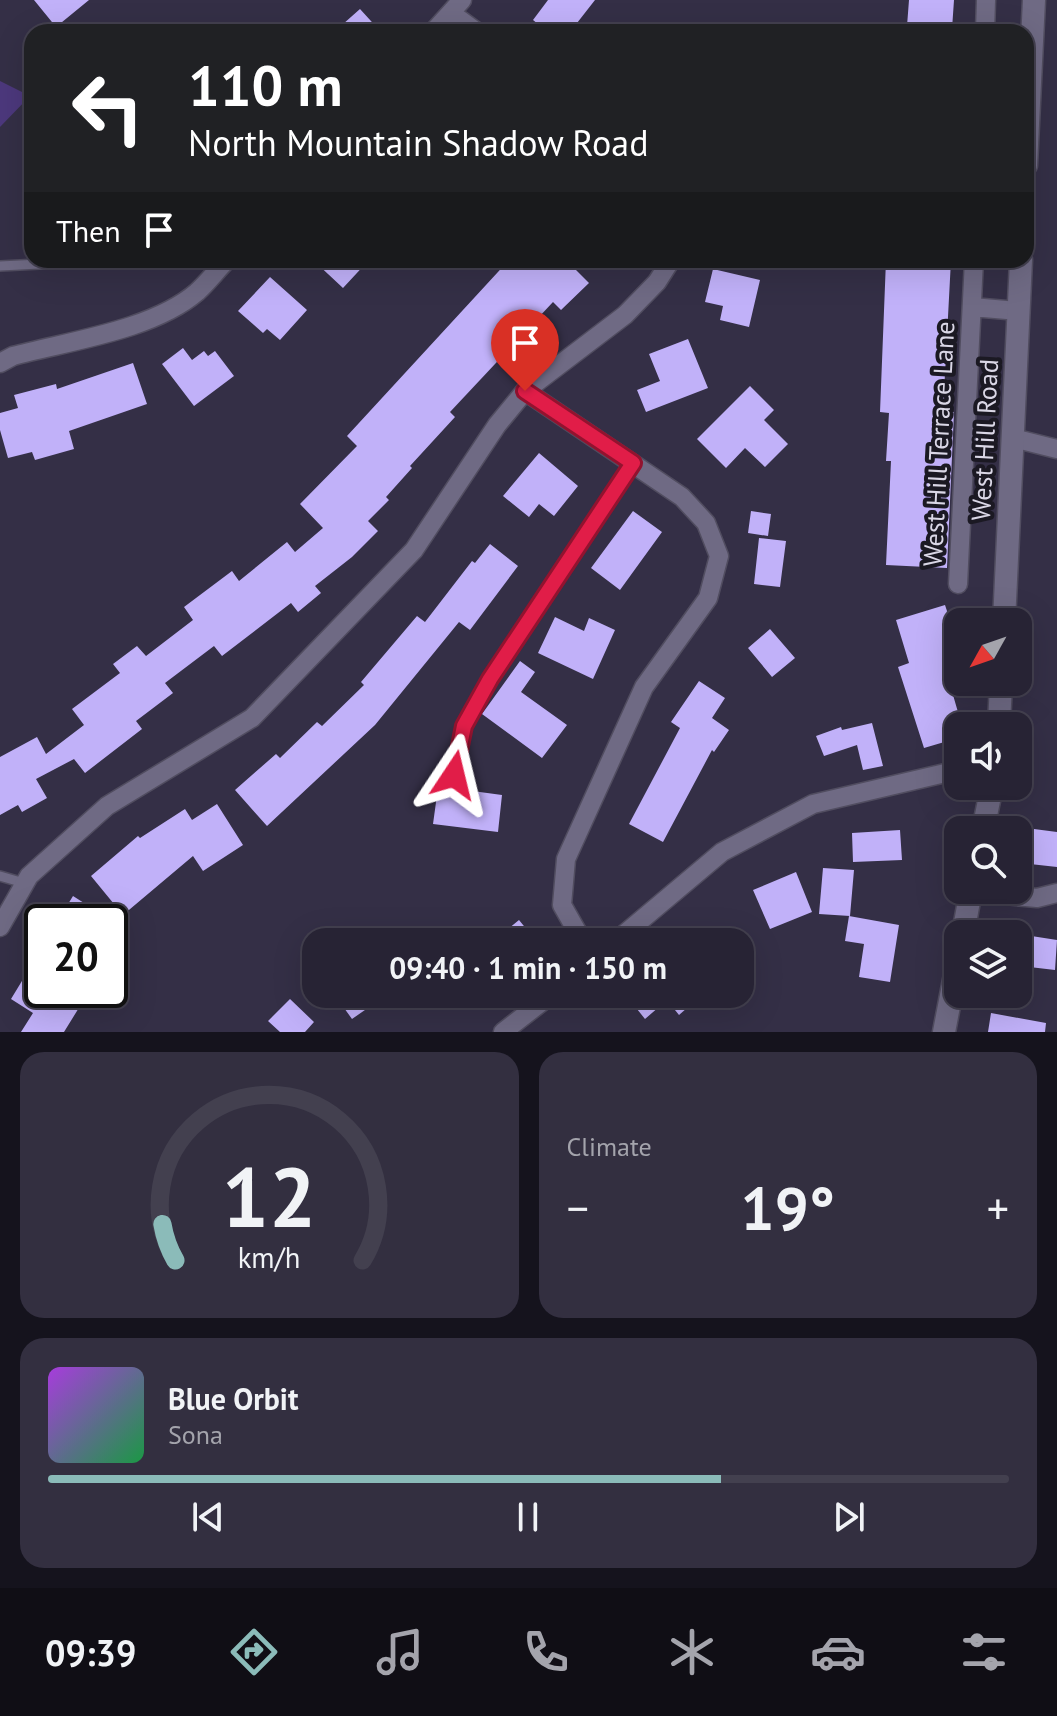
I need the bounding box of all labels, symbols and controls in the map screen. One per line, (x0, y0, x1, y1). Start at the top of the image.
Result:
text: 110 m (188, 49, 343, 121)
icon: left (56, 56, 160, 160)
text: North Mountain Shadow Road (188, 119, 649, 166)
icon: arrive (137, 208, 181, 252)
text: Then (56, 211, 121, 250)
pin (491, 309, 559, 391)
icon: arrive (503, 321, 547, 365)
street label: West Hill Terrace Lane (916, 321, 961, 567)
street label: West Hill Road (964, 358, 1005, 522)
north arrow (944, 608, 1032, 696)
map controls (944, 608, 1032, 1008)
button: sound (944, 712, 1032, 800)
position arrow (412, 733, 496, 817)
button: search (944, 816, 1032, 904)
speed limit sign: 20 (24, 904, 128, 1008)
button: layers (944, 920, 1032, 1008)
text: 09:40 · 1 min · 150 m (389, 948, 667, 987)
text: Climate (567, 1130, 652, 1163)
text: 12 (222, 1142, 316, 1250)
text: 19° (741, 1169, 835, 1247)
text: − (567, 1179, 589, 1236)
text: + (987, 1179, 1009, 1236)
text: km/h (238, 1239, 301, 1276)
text: Blue Orbit (168, 1379, 298, 1418)
text: Sona (168, 1418, 223, 1451)
icon: previous (186, 1495, 230, 1539)
icon: pause (506, 1495, 550, 1539)
icon: next (827, 1495, 871, 1539)
icon: directions (226, 1624, 282, 1680)
icon: music (372, 1624, 428, 1680)
icon: phone (518, 1624, 574, 1680)
icon: climate (664, 1624, 720, 1680)
icon: car (810, 1624, 866, 1680)
icon: filters (956, 1624, 1012, 1680)
text: 09:39 (45, 1629, 136, 1676)

